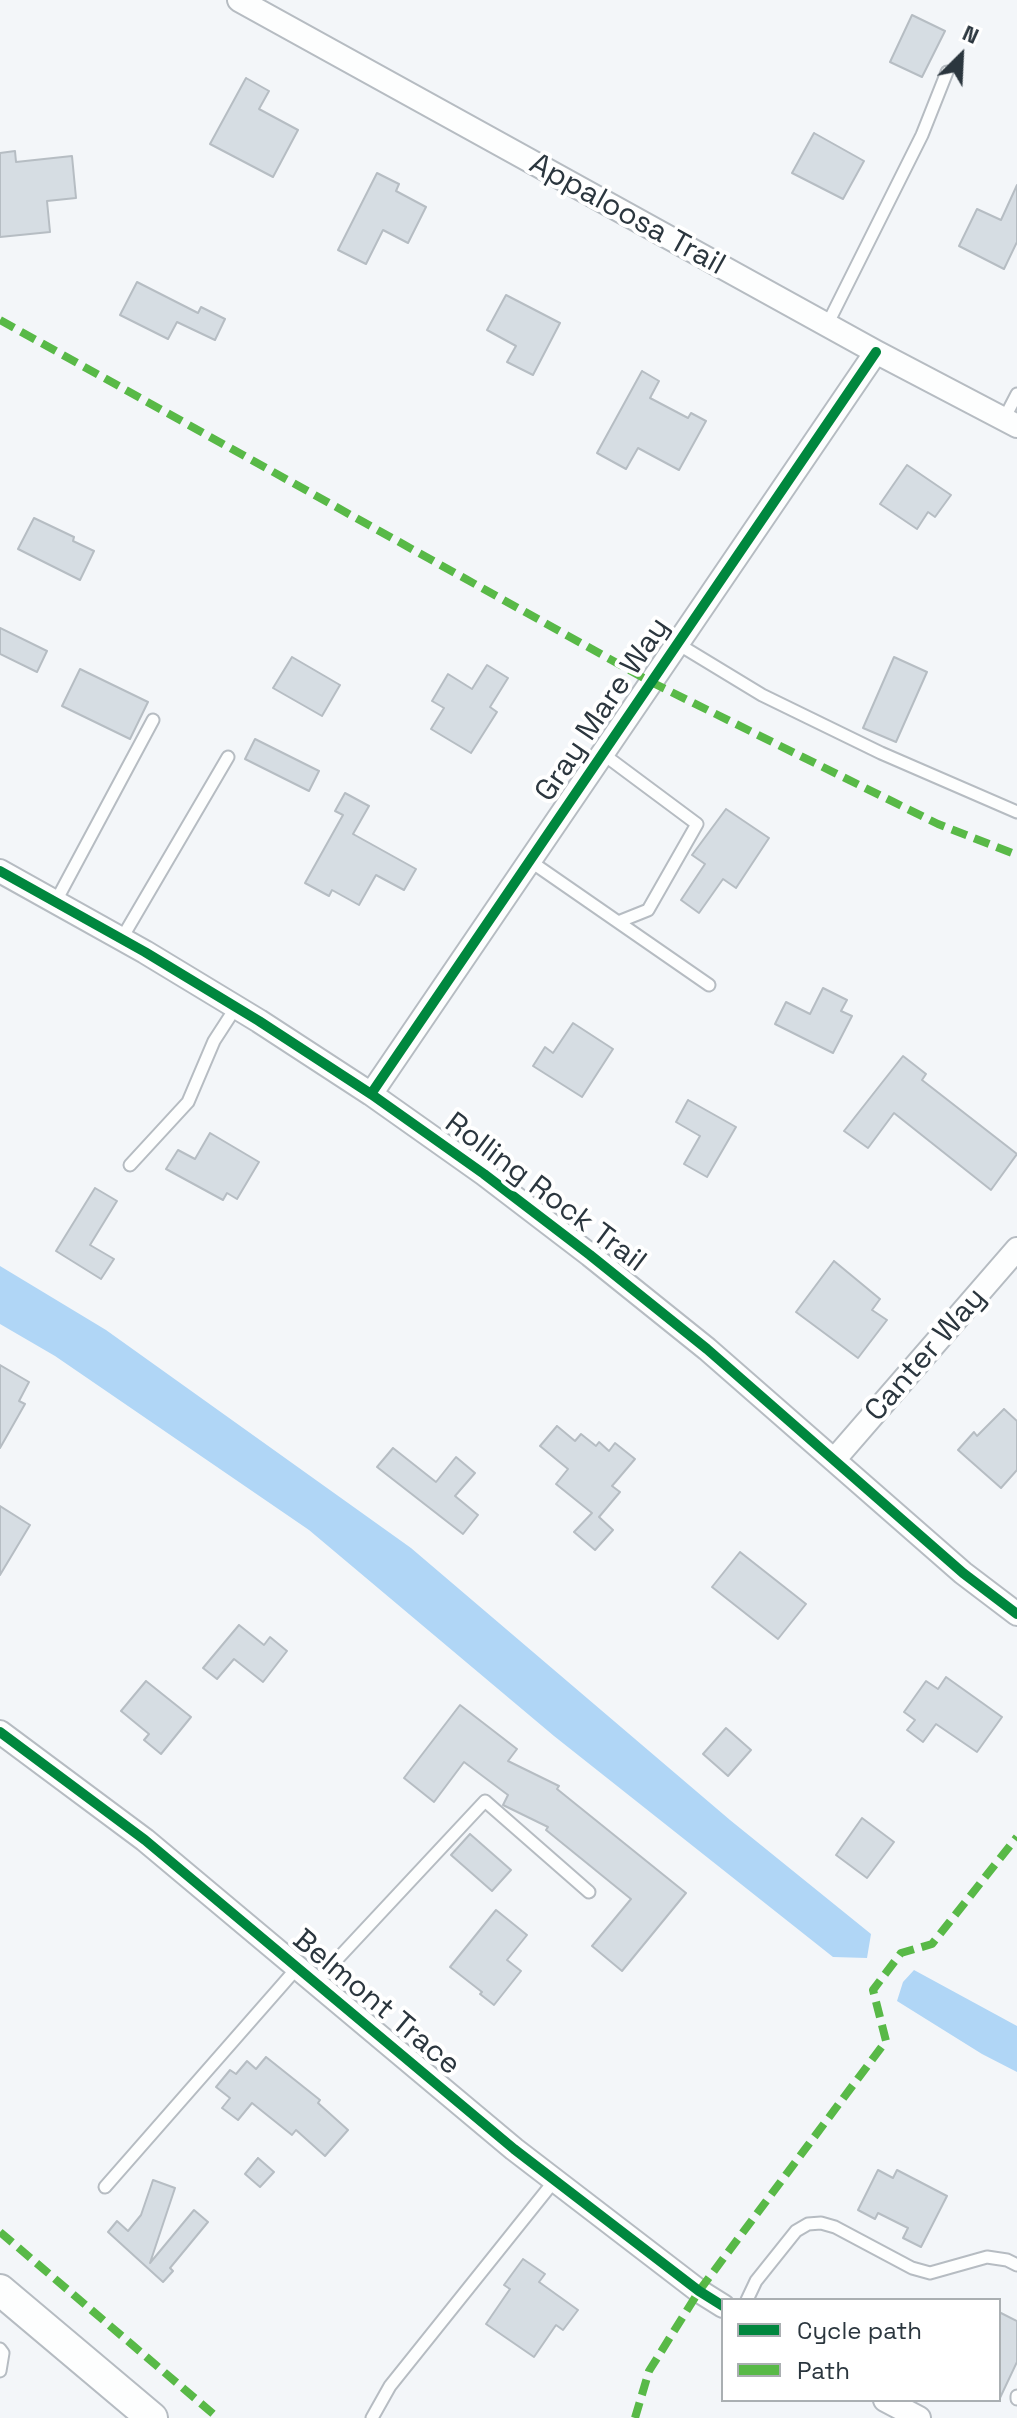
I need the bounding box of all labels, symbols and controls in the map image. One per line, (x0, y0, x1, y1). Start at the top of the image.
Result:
north arrow (921, 16, 1001, 96)
text: N (958, 18, 983, 50)
street label: Appaloosa Trail (523, 146, 731, 284)
street label: Gray Mare Way (528, 611, 678, 809)
street label: Rolling Rock Trail (437, 1106, 653, 1280)
street label: Canter Way (858, 1281, 994, 1429)
street label: Belmont Trace (285, 1923, 467, 2083)
legend (721, 2298, 1001, 2402)
text: Cycle path (797, 2315, 922, 2346)
text: Path (797, 2355, 850, 2386)

